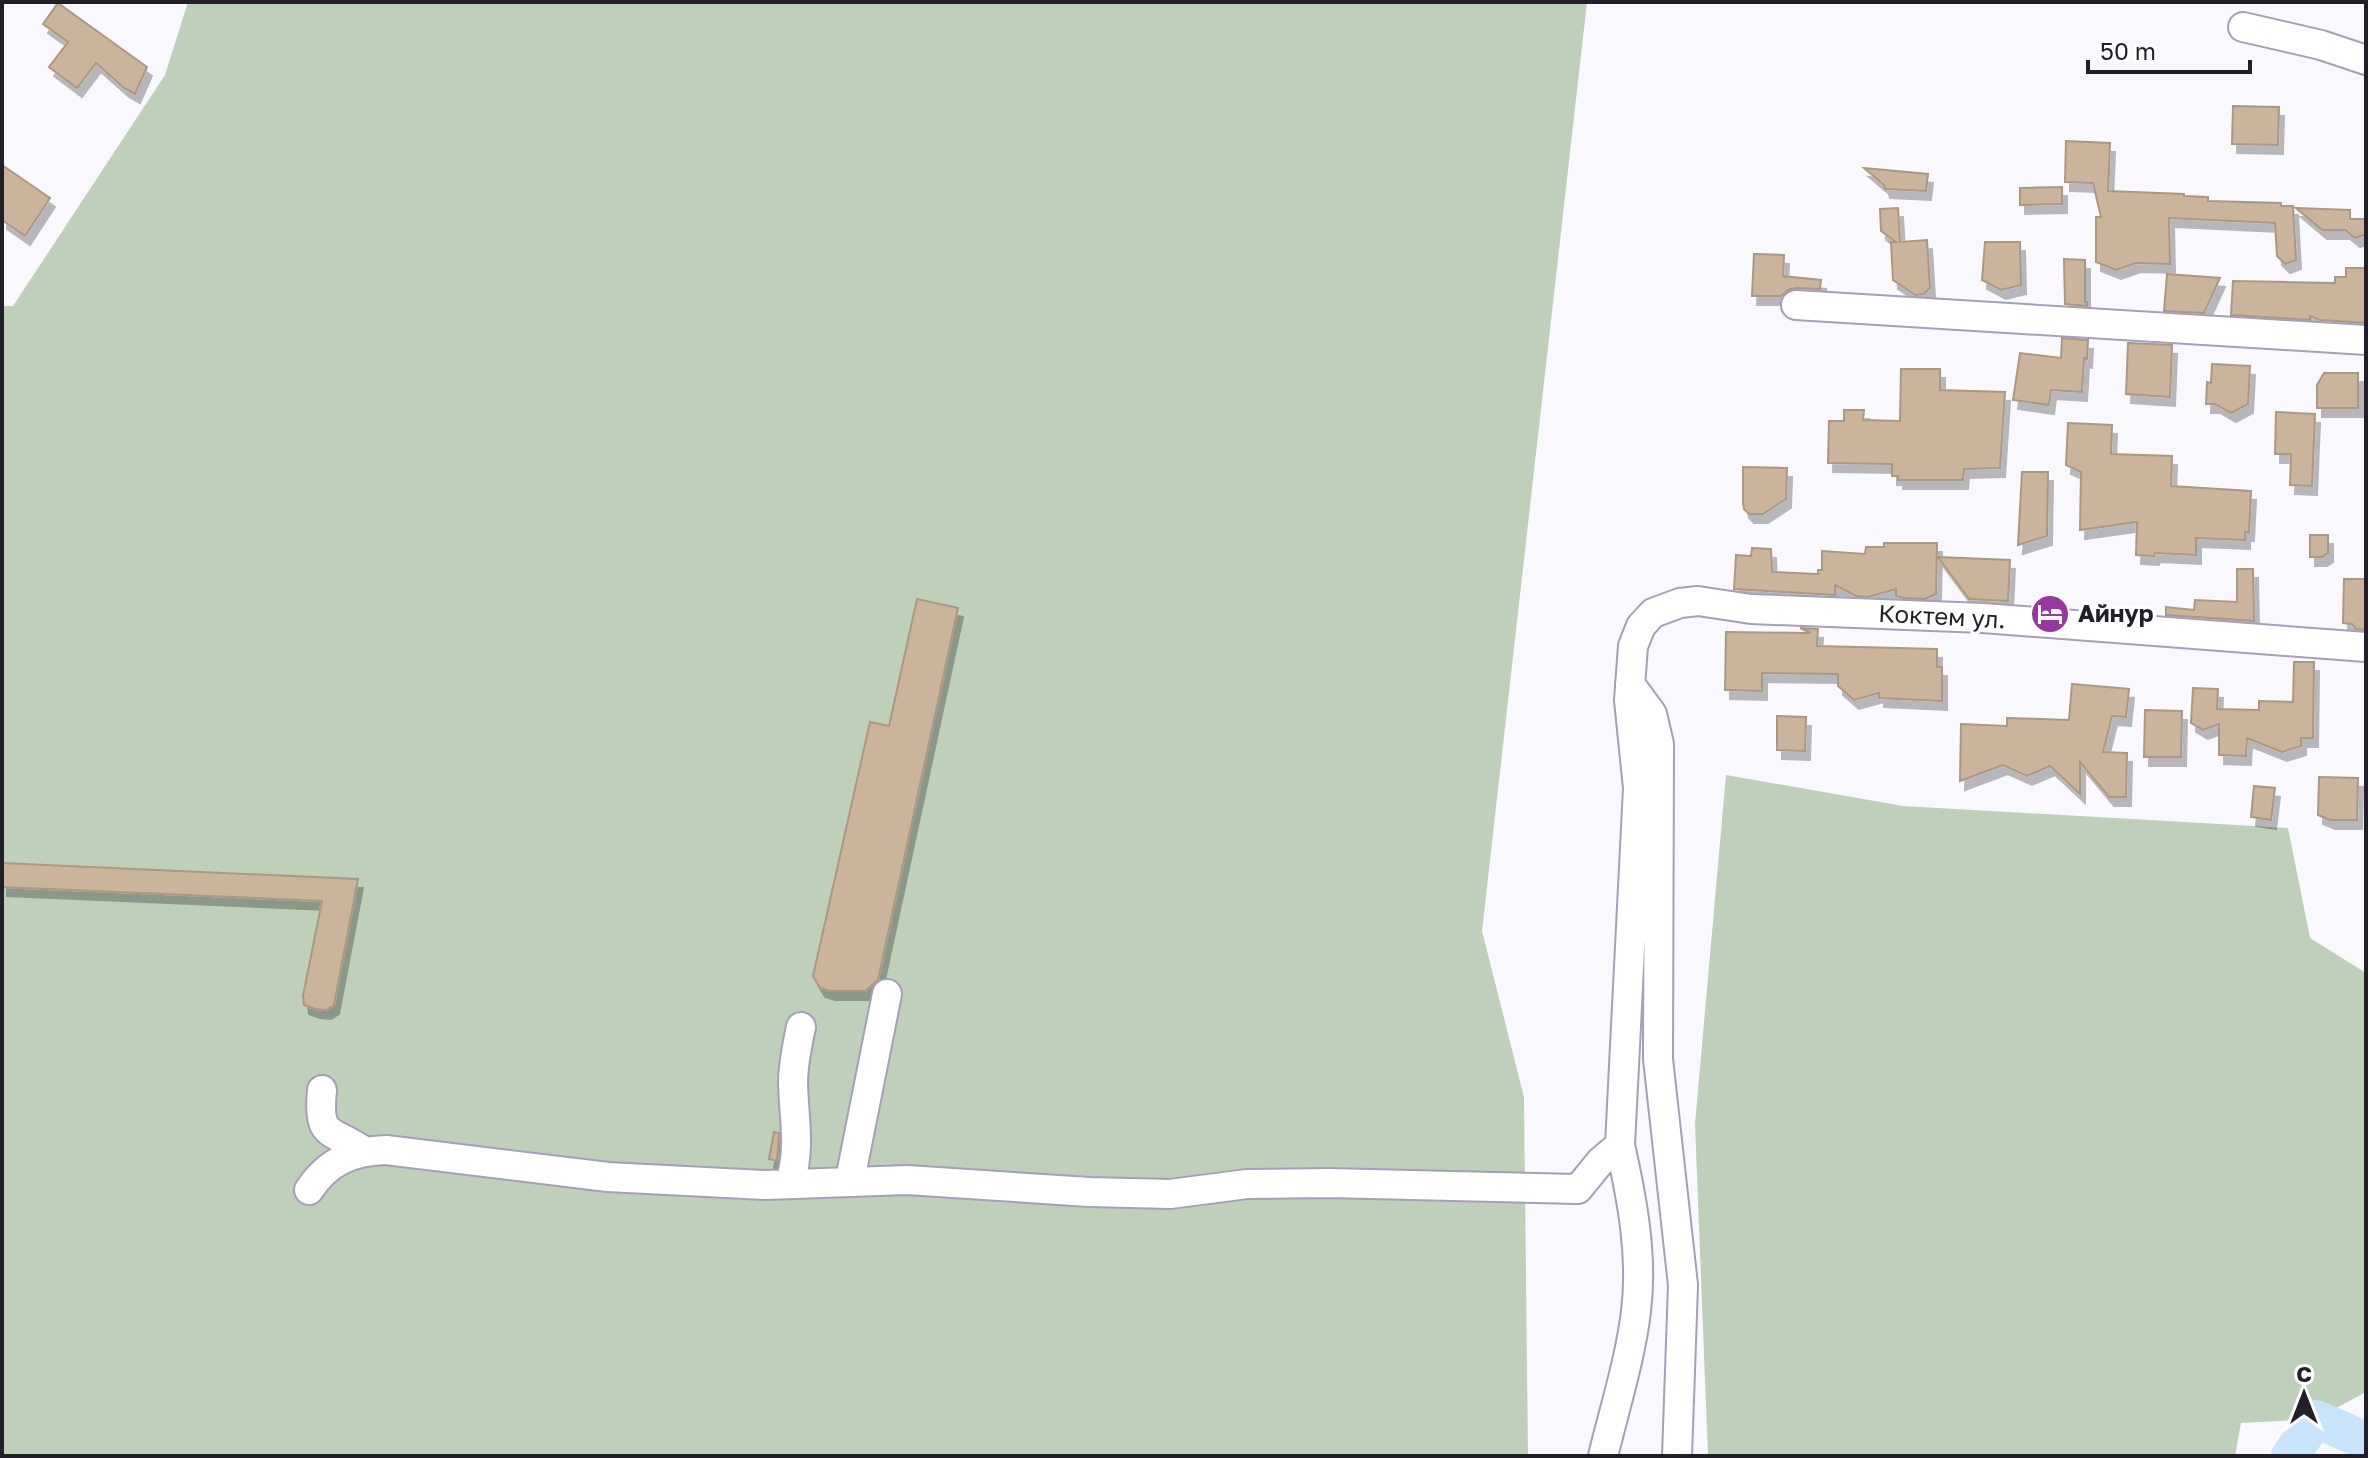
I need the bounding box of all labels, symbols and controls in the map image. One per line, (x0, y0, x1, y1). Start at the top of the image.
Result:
scale bar (2088, 24, 2250, 74)
text: 50 m (2100, 36, 2156, 65)
hotel icon: Айнур (2029, 593, 2071, 635)
street label: Коктем ул. (1878, 598, 2006, 633)
place label: Айнур (2078, 598, 2154, 627)
north arrow (2264, 1354, 2344, 1434)
text: С (2296, 1360, 2312, 1387)

